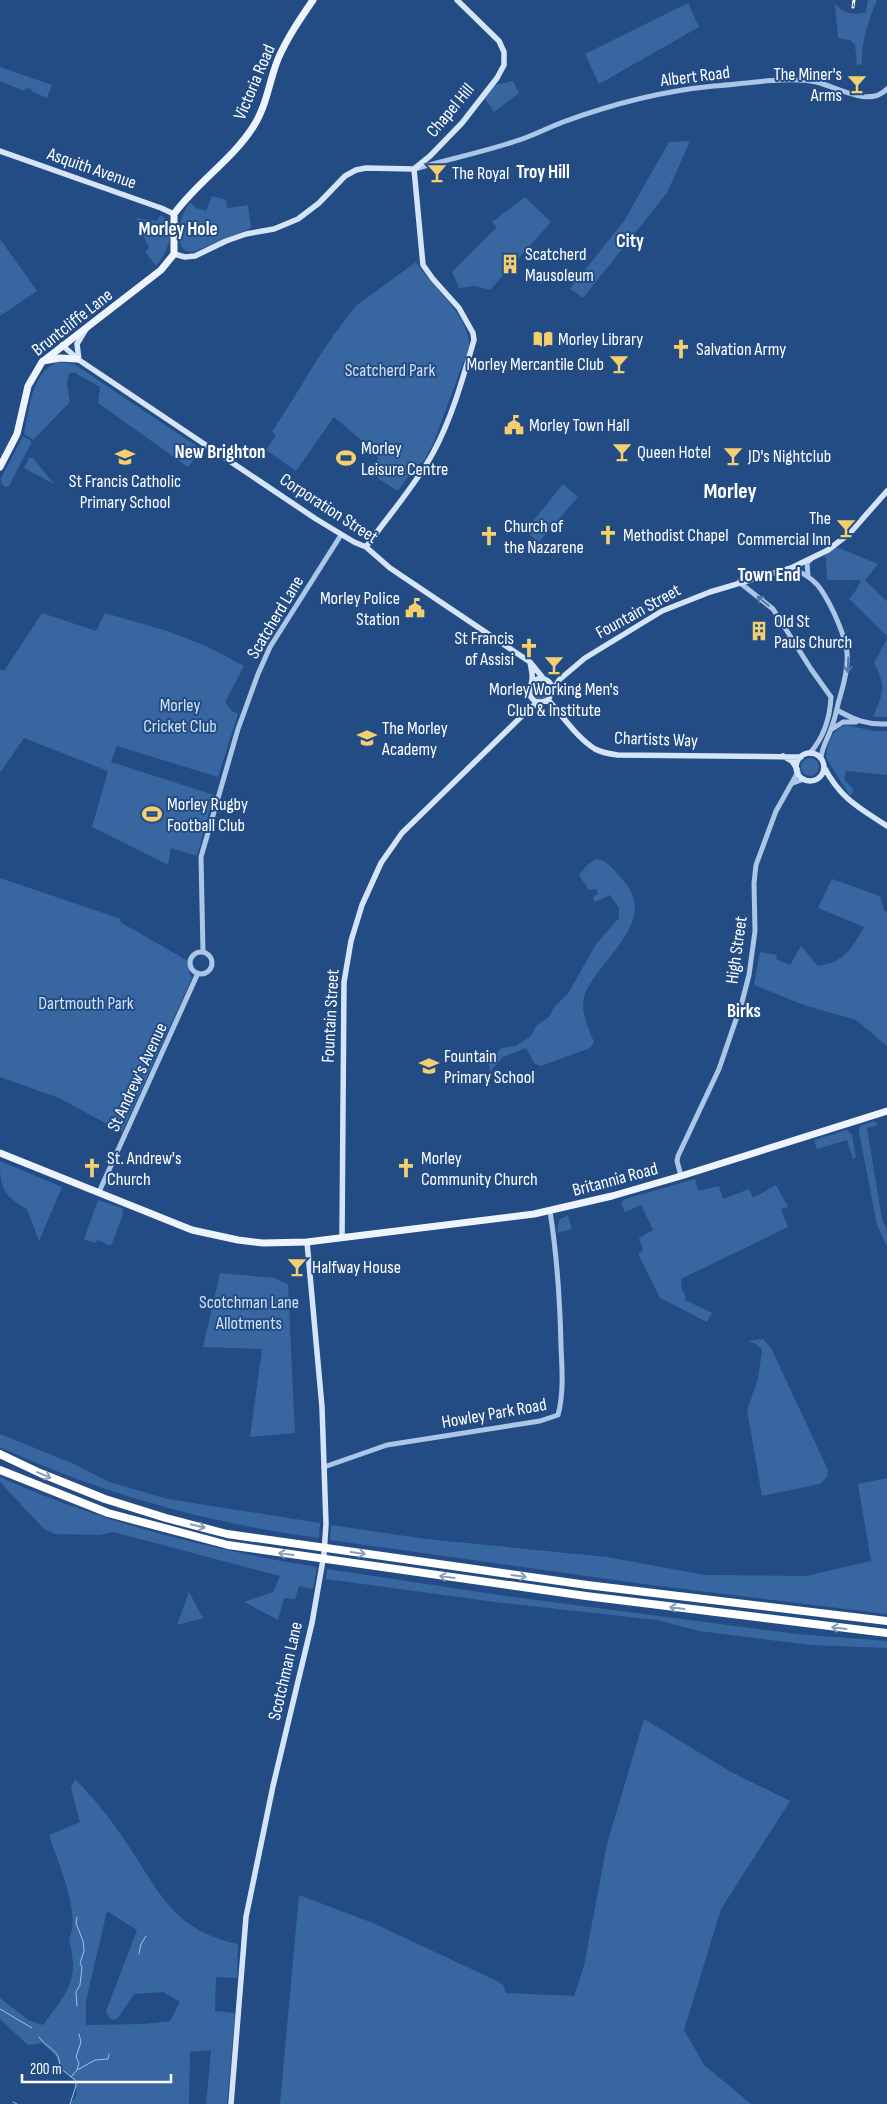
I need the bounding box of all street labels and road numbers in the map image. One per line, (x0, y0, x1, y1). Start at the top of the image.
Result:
street label: Victoria Road (229, 41, 280, 123)
street label: Albert Road (658, 62, 731, 91)
street label: Chapel Hill (422, 79, 479, 141)
street label: Asquith Avenue (44, 143, 139, 193)
street label: Bruntcliffe Lane (28, 284, 117, 360)
street label: Corporation Street (276, 469, 382, 548)
street label: Scatcherd Lane (243, 572, 308, 662)
street label: Fountain Street (592, 579, 685, 643)
street label: Chartists Way (614, 728, 698, 751)
street label: High Street (721, 914, 752, 985)
street label: Fountain Street (318, 968, 343, 1063)
street label: St Andrew's Avenue (103, 1019, 172, 1135)
street label: Britannia Road (570, 1158, 660, 1201)
street label: Howley Park Road (440, 1394, 548, 1433)
street label: Scotchman Lane (264, 1620, 307, 1722)

